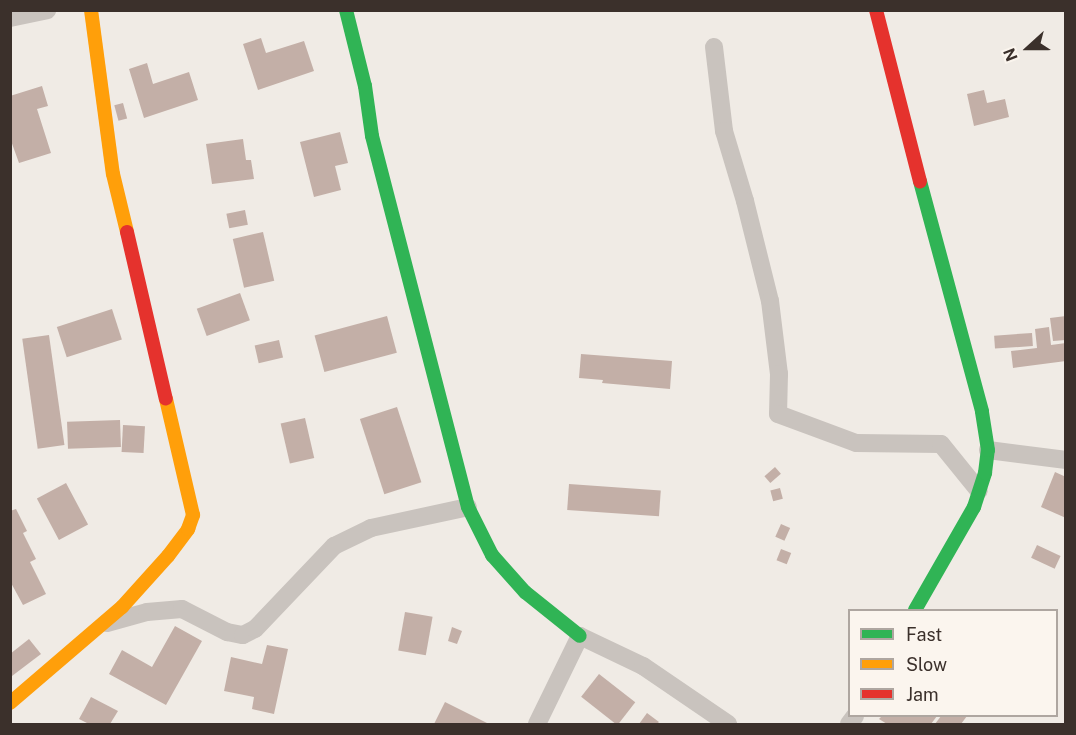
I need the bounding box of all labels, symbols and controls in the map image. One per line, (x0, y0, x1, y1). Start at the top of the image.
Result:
north arrow (998, 18, 1058, 78)
text: N (1000, 45, 1022, 64)
legend (848, 609, 1058, 717)
text: Fast (906, 624, 942, 645)
text: Slow (906, 654, 947, 675)
text: Jam (906, 684, 939, 705)

